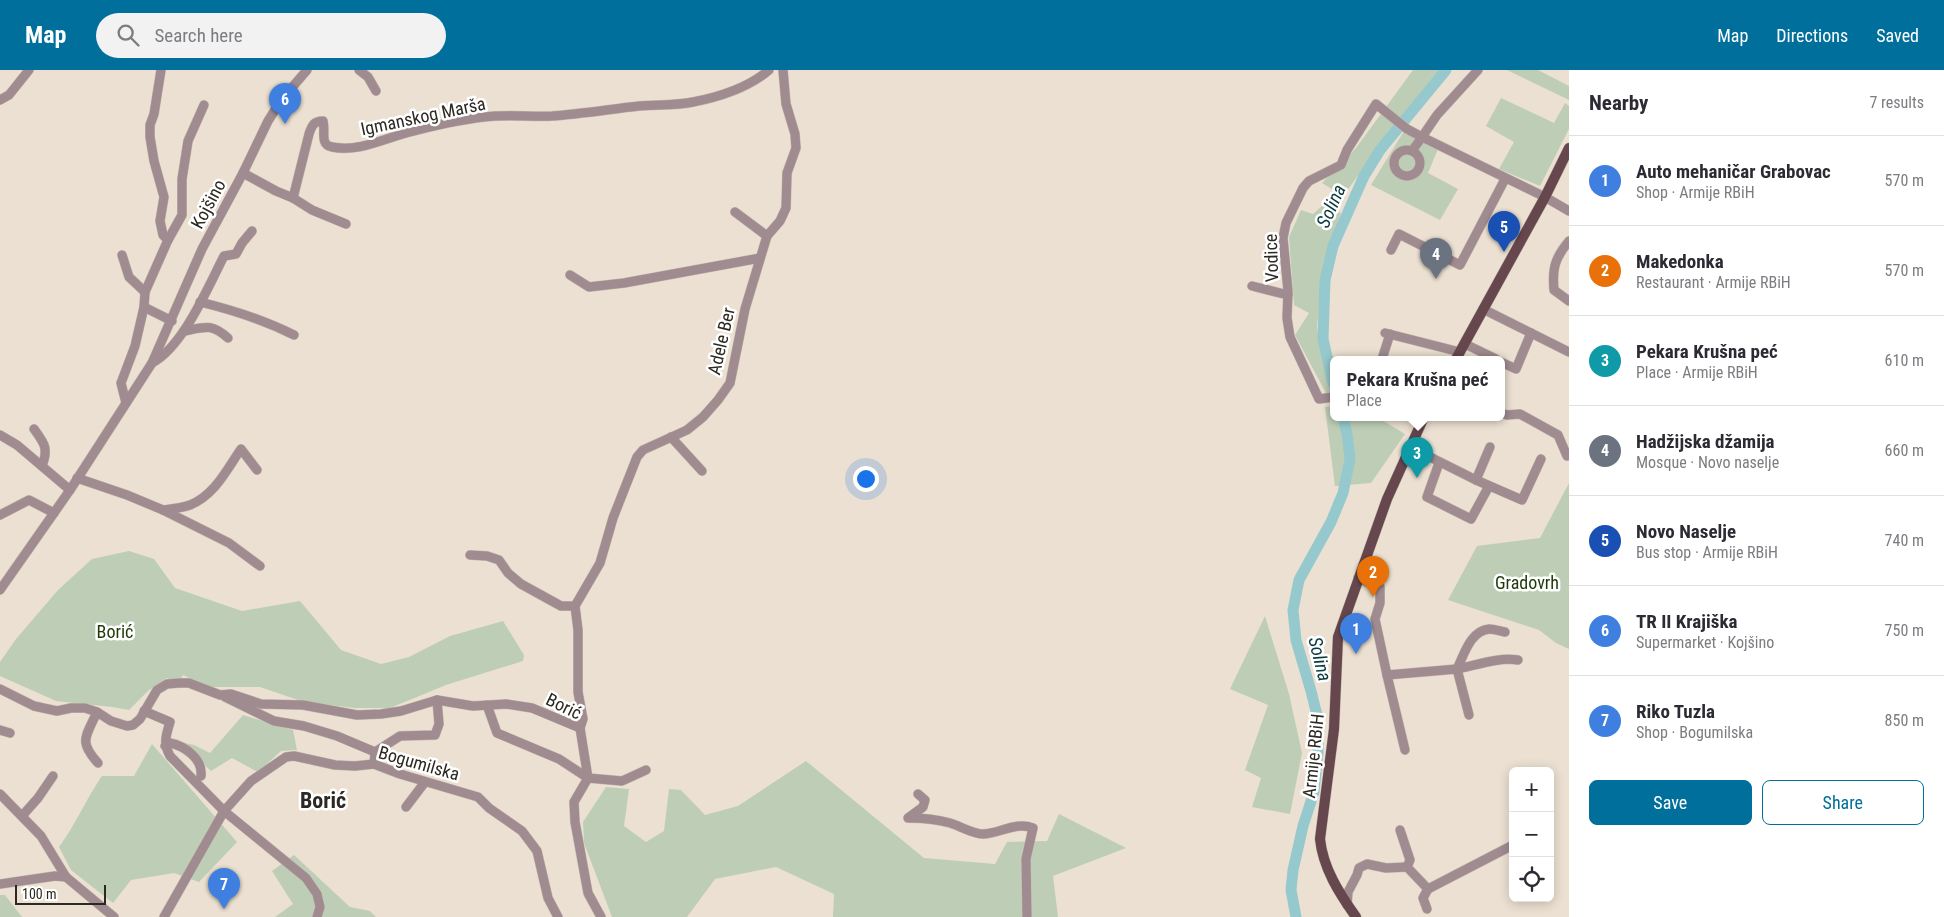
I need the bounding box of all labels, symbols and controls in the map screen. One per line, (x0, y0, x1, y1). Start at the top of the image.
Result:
search box (96, 13, 446, 58)
text: Map (25, 21, 66, 49)
icon: search (114, 21, 142, 49)
text: Search here (154, 24, 243, 47)
text: Map (1717, 25, 1748, 46)
text: Directions (1776, 25, 1848, 46)
text: Saved (1876, 25, 1919, 46)
pin: 6 (269, 83, 301, 124)
text: Nearby (1589, 91, 1648, 115)
street label: Igmanskog Marša (359, 93, 487, 139)
text: 7 results (1869, 93, 1924, 112)
text: Auto mehaničar Grabovac (1636, 160, 1831, 183)
text: 1 (1601, 171, 1609, 190)
text: 570 m (1885, 171, 1924, 190)
street label: Kojšino (186, 176, 230, 232)
water label: Solina (1311, 181, 1351, 231)
text: Shop · Armije RBiH (1636, 183, 1755, 202)
pin: 5 (1488, 211, 1520, 252)
street label: Vodice (1260, 233, 1282, 283)
pin: 4 (1420, 238, 1452, 279)
text: Makedonka (1636, 250, 1724, 273)
text: 2 (1601, 261, 1609, 280)
text: 570 m (1885, 261, 1924, 280)
text: Restaurant · Armije RBiH (1636, 273, 1791, 292)
street label: Adele Ber (703, 305, 739, 377)
text: Pekara Krušna peć (1636, 340, 1778, 363)
text: 3 (1601, 351, 1609, 370)
text: 610 m (1885, 351, 1924, 370)
popup (1330, 356, 1505, 421)
text: Place · Armije RBiH (1636, 363, 1758, 382)
text: Pekara Krušna peć (1347, 368, 1488, 391)
text: Place (1347, 391, 1382, 410)
text: Hadžijska džamija (1636, 430, 1775, 453)
pin: 3 (1401, 437, 1433, 478)
text: 4 (1601, 441, 1609, 460)
text: 660 m (1885, 441, 1924, 460)
text: Mosque · Novo naselje (1636, 453, 1779, 472)
your location (853, 466, 879, 492)
text: Novo Naselje (1636, 520, 1736, 543)
text: 5 (1601, 531, 1609, 550)
text: 740 m (1885, 531, 1924, 550)
text: Bus stop · Armije RBiH (1636, 543, 1778, 562)
pin: 2 (1357, 556, 1389, 597)
park label: Gradovrh (1495, 572, 1559, 593)
text: TR II Krajiška (1636, 610, 1737, 633)
pin: 1 (1340, 613, 1372, 654)
park label: Borić (97, 621, 133, 642)
text: 6 (1601, 621, 1609, 640)
text: 750 m (1885, 621, 1924, 640)
text: Supermarket · Kojšino (1636, 633, 1774, 652)
water label: Solina (1303, 634, 1337, 684)
street label: Borić (543, 688, 585, 724)
text: Riko Tuzla (1636, 700, 1715, 723)
text: 7 (1601, 711, 1609, 730)
text: 850 m (1885, 711, 1924, 730)
street label: Armije RBiH (1298, 713, 1328, 799)
text: Shop · Bogumilska (1636, 723, 1753, 742)
street label: Bogumilska (376, 741, 462, 785)
map controls (1509, 767, 1554, 902)
button: + (1509, 767, 1554, 812)
button: Save (1589, 780, 1752, 825)
button: Share (1762, 780, 1924, 825)
district label: Borić (300, 788, 346, 813)
button: − (1509, 812, 1554, 857)
button: locate (1509, 857, 1554, 902)
pin: 7 (208, 868, 240, 909)
scale bar (15, 882, 106, 905)
text: 100 m (22, 886, 57, 902)

